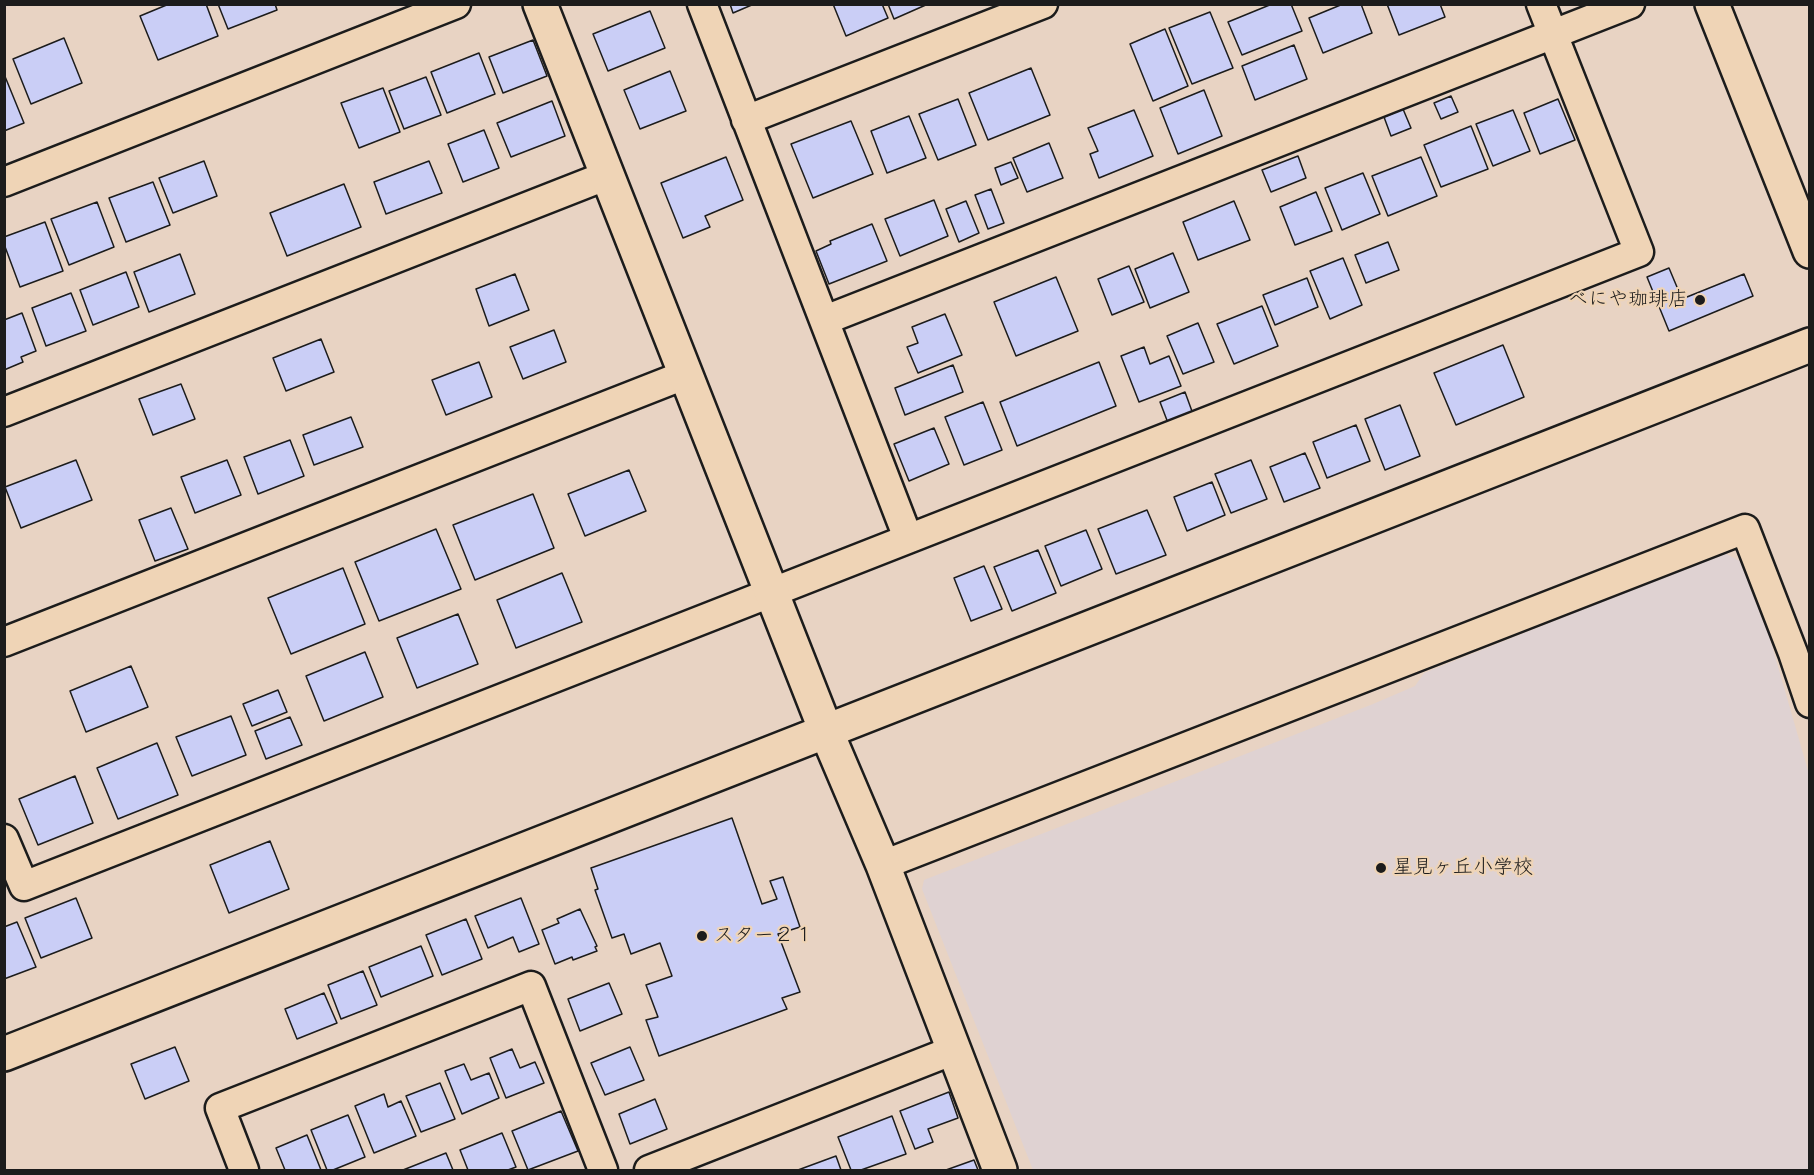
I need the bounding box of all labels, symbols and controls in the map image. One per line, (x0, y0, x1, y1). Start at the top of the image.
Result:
place label: べにや珈琲店 (1568, 288, 1688, 312)
marker: べにや珈琲店 (1693, 293, 1707, 307)
place label: 星見ヶ丘小学校 (1393, 856, 1533, 880)
marker: 星見ヶ丘小学校 (1374, 861, 1388, 875)
place label: スター２１ (714, 924, 814, 948)
marker: スター２１ (695, 929, 709, 943)

